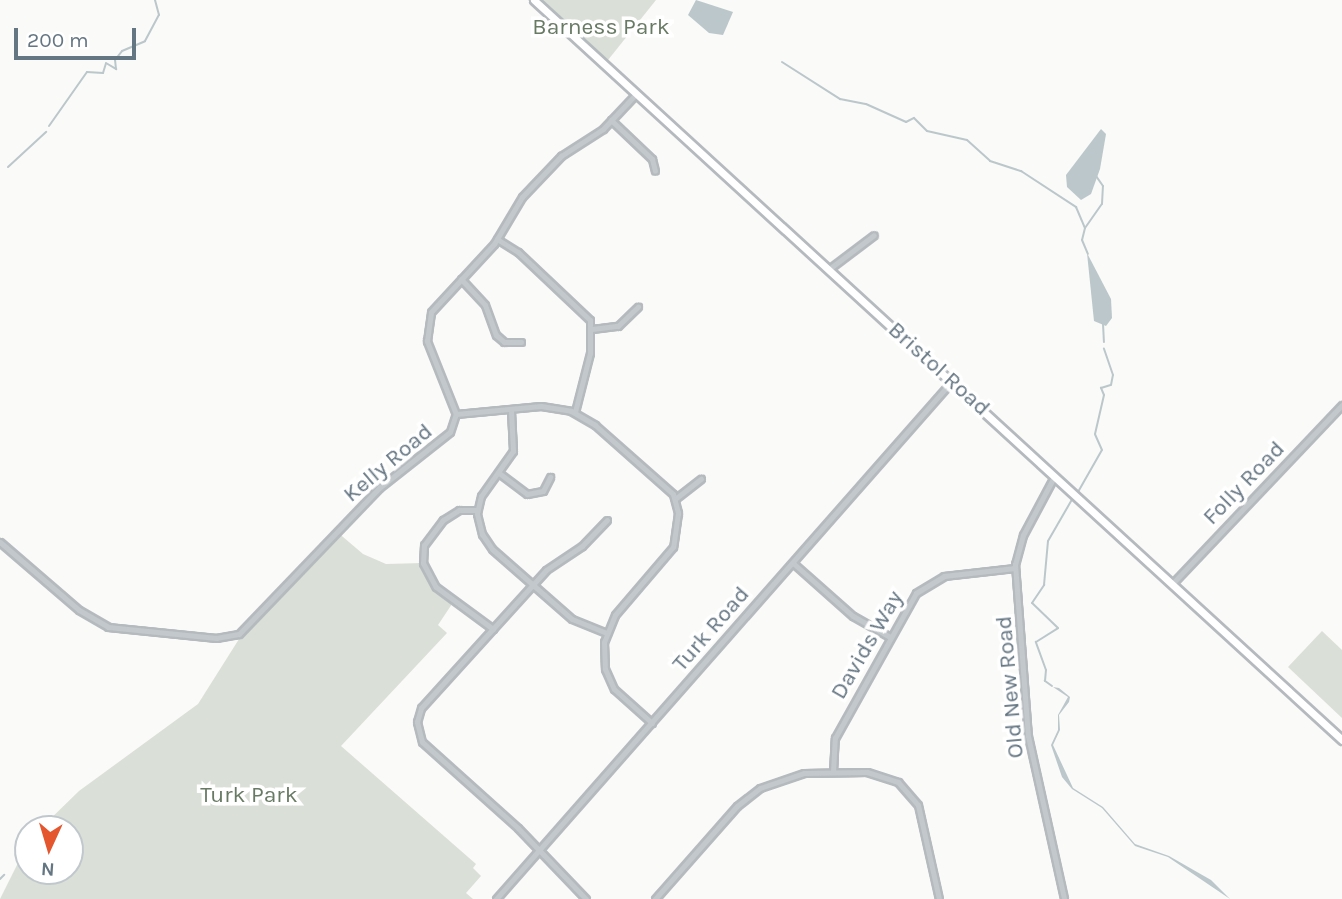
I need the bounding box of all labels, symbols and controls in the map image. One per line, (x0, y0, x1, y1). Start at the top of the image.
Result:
park label: Barness Park (532, 13, 670, 41)
scale bar (18, 14, 140, 58)
text: 200 m (27, 28, 89, 52)
street label: Bristol Road (882, 316, 996, 422)
street label: Kelly Road (338, 418, 438, 508)
street label: Folly Road (1197, 435, 1291, 531)
street label: Turk Road (667, 581, 755, 677)
street label: Davids Way (825, 586, 909, 704)
street label: Old New Road (990, 615, 1030, 759)
park label: Turk Park (200, 781, 298, 809)
north arrow (14, 815, 84, 885)
text: N (40, 858, 55, 880)

